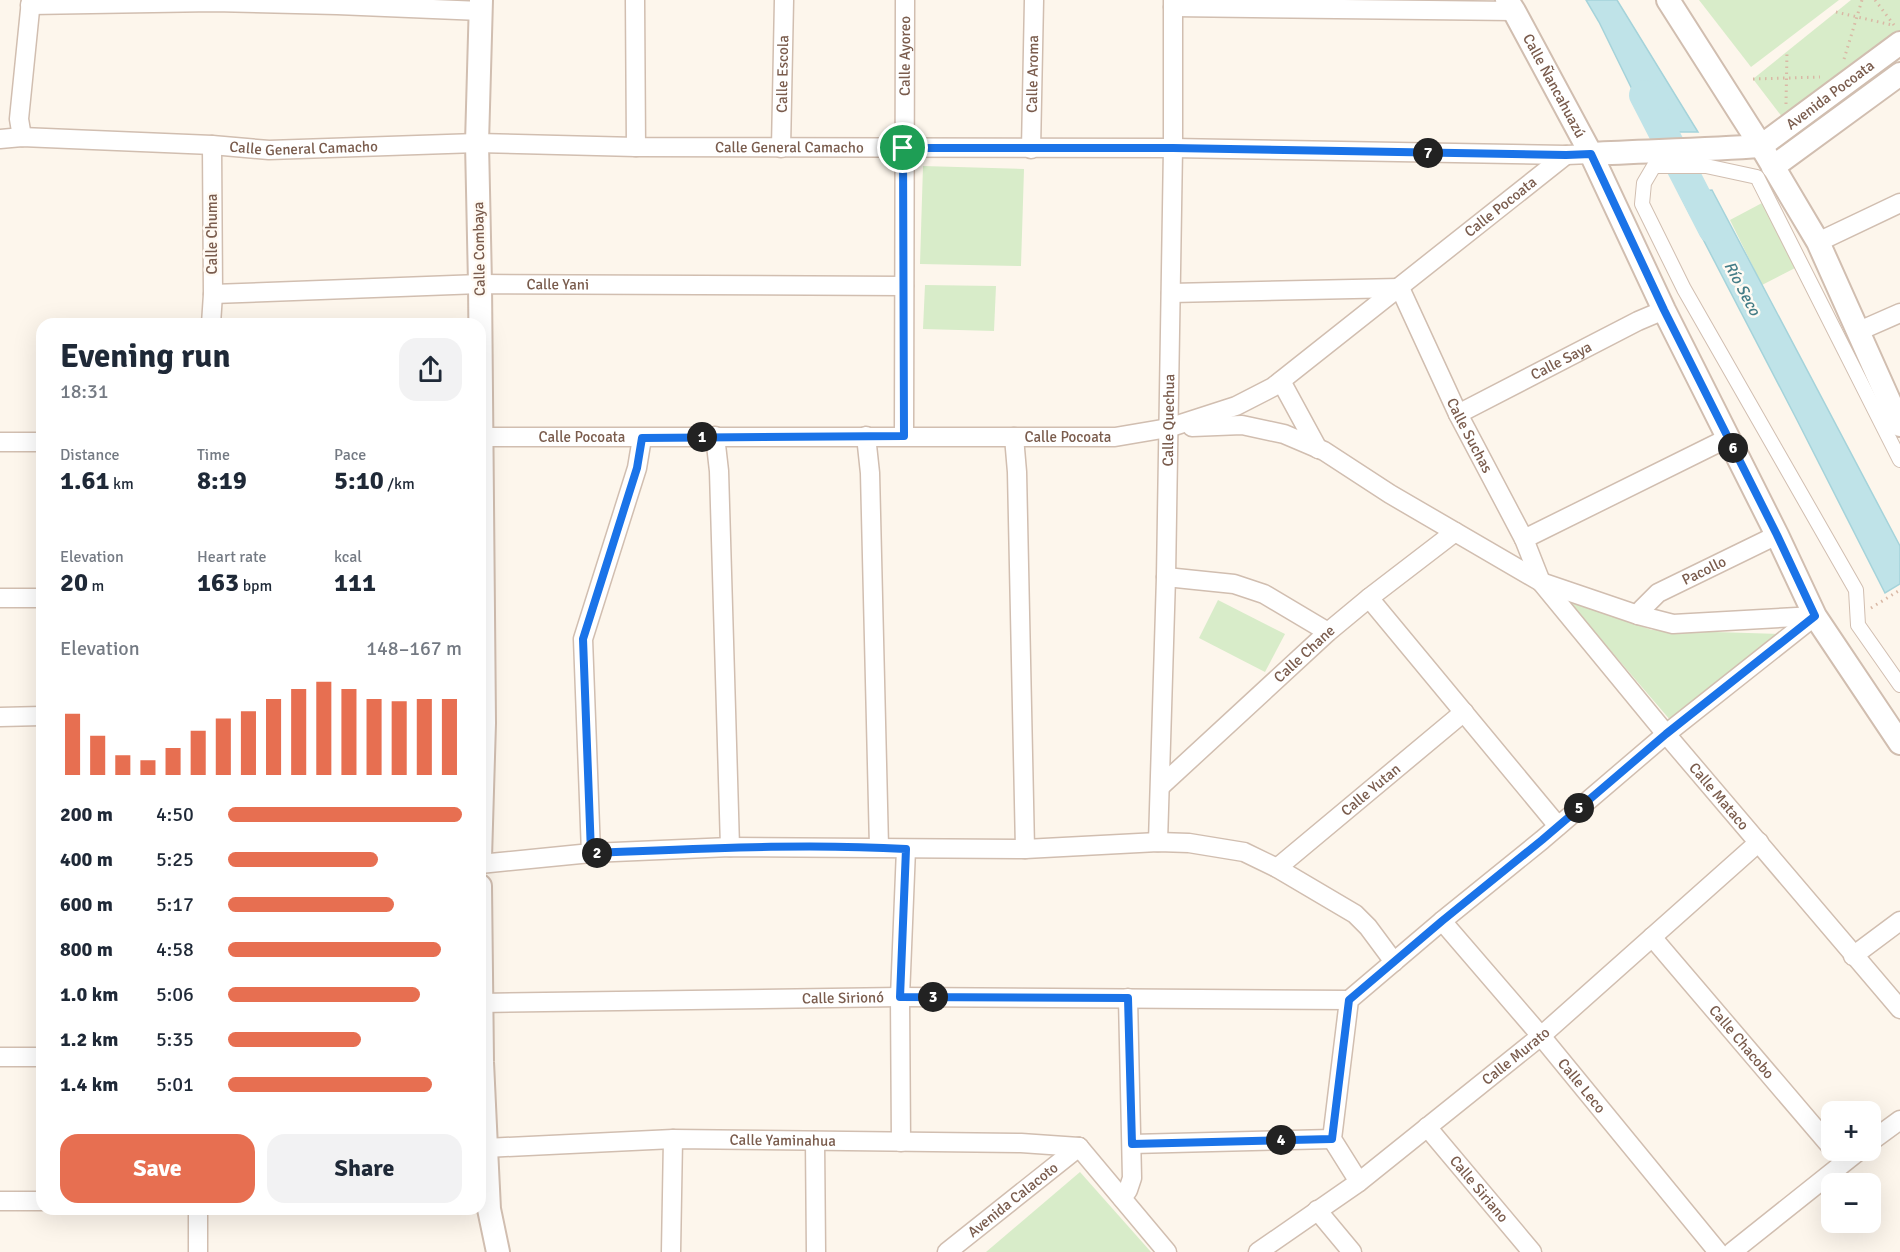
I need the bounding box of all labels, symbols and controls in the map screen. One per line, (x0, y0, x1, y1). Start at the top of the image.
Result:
street label: Calle Ayoreo (896, 16, 914, 96)
street label: Calle Ñancahuazú (1519, 31, 1590, 141)
street label: Calle Escola (773, 35, 792, 113)
street label: Calle Aroma (1023, 35, 1042, 113)
street label: Avenida Pocoata (1782, 56, 1878, 133)
pin (877, 122, 928, 173)
icon: arrive (886, 131, 919, 164)
street label: Calle General Camacho (229, 137, 378, 159)
street label: Calle General Camacho (715, 138, 864, 156)
pin: 7 (1413, 138, 1443, 168)
text: 7 (1424, 143, 1432, 163)
street label: Calle Pocoata (1461, 173, 1540, 241)
street label: Calle Chuma (203, 194, 221, 274)
street label: Calle Combaya (469, 202, 489, 296)
water label: Río Seco (1720, 258, 1765, 320)
street label: Calle Yani (526, 275, 589, 294)
text: Evening run (60, 336, 230, 377)
button: share (399, 338, 462, 401)
street label: Calle Saya (1528, 338, 1595, 384)
street label: Calle Quechua (1159, 374, 1178, 467)
text: 18:31 (60, 379, 109, 404)
street label: Calle Suchas (1443, 395, 1497, 476)
pin: 1 (687, 422, 717, 452)
text: 1 (698, 427, 706, 447)
street label: Calle Pocoata (539, 428, 625, 446)
street label: Calle Pocoata (1025, 428, 1111, 446)
pin: 6 (1718, 433, 1748, 463)
text: 6 (1729, 438, 1737, 458)
text: Distance (60, 445, 120, 465)
text: Time (197, 445, 230, 465)
text: Pace (334, 445, 366, 465)
text: 1.61 (60, 465, 110, 497)
text: 8:19 (197, 465, 247, 497)
text: 5:10 (334, 465, 384, 497)
text: km (110, 474, 134, 494)
text: /km (384, 474, 415, 494)
text: Elevation (60, 547, 124, 567)
text: Heart rate (197, 547, 266, 567)
text: kcal (334, 547, 362, 567)
street label: Pacollo (1679, 552, 1729, 589)
text: 20 (60, 567, 88, 599)
text: 163 (197, 567, 239, 599)
text: 111 (334, 567, 376, 599)
text: m (88, 576, 104, 596)
text: bpm (239, 576, 272, 596)
street label: Calle Chane (1270, 621, 1338, 686)
text: Elevation (60, 636, 140, 661)
text: 148–167 m (366, 636, 462, 661)
street label: Calle Mataco (1685, 759, 1753, 834)
street label: Calle Yutan (1337, 760, 1404, 820)
pin: 5 (1564, 793, 1594, 823)
text: 5 (1575, 798, 1583, 818)
text: 200 m (60, 802, 113, 827)
text: 4:50 (156, 802, 194, 827)
pin: 2 (582, 838, 612, 868)
text: 2 (593, 843, 601, 863)
text: 400 m (60, 847, 113, 872)
text: 5:25 (156, 847, 194, 872)
text: 600 m (60, 892, 113, 917)
text: 5:17 (156, 892, 194, 917)
text: 800 m (60, 937, 113, 962)
text: 4:58 (156, 937, 194, 962)
text: 1.0 km (60, 982, 118, 1007)
text: 5:06 (156, 982, 194, 1007)
pin: 3 (918, 982, 948, 1012)
text: 3 (929, 987, 937, 1007)
street label: Calle Sirionó (802, 988, 884, 1007)
street label: Calle Chacobo (1705, 1001, 1778, 1083)
street label: Calle Murato (1478, 1023, 1554, 1089)
text: 1.2 km (60, 1027, 118, 1052)
text: 5:35 (156, 1027, 194, 1052)
street label: Calle Leco (1554, 1055, 1610, 1117)
text: 1.4 km (60, 1072, 118, 1097)
text: 5:01 (156, 1072, 194, 1097)
map controls (1821, 1101, 1881, 1233)
button: + (1821, 1101, 1881, 1161)
pin: 4 (1266, 1125, 1296, 1155)
text: 4 (1277, 1130, 1285, 1150)
street label: Calle Yaminahua (730, 1131, 836, 1150)
button: Save (60, 1134, 255, 1203)
button: Share (267, 1134, 462, 1203)
street label: Calle Siriano (1446, 1152, 1512, 1226)
street label: Avenida Calacoto (964, 1158, 1062, 1241)
button: − (1821, 1173, 1881, 1233)

